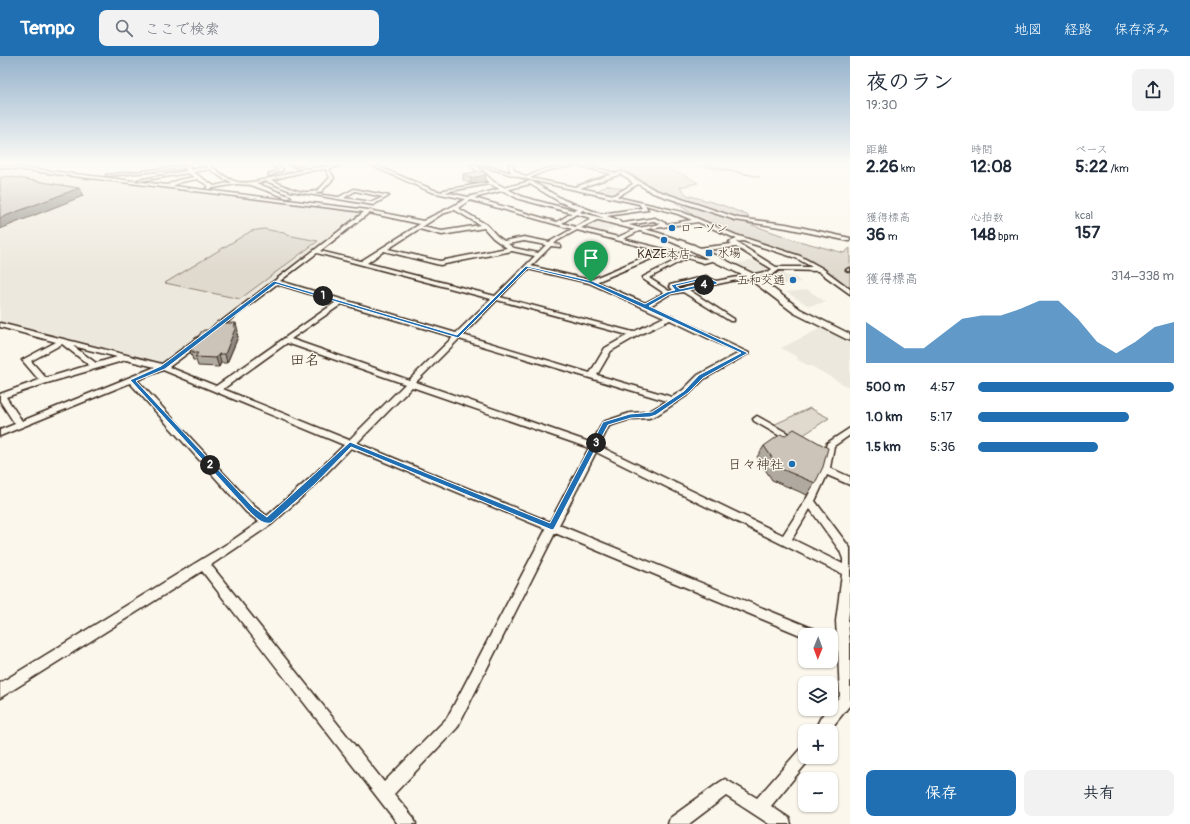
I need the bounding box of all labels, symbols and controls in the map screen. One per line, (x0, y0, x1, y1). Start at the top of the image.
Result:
search box (99, 10, 379, 46)
text: Tempo (20, 16, 75, 40)
icon: search (113, 17, 135, 39)
text: ここで検索 (145, 20, 220, 39)
text: 地図 (1014, 21, 1042, 38)
text: 経路 (1064, 21, 1092, 38)
text: 保存済み (1114, 21, 1170, 38)
text: 夜のラン (866, 68, 954, 96)
button: share (1132, 69, 1174, 111)
text: 19:30 (866, 97, 897, 113)
text: 距離 (866, 143, 888, 156)
text: 時間 (971, 143, 993, 156)
text: ペース (1075, 143, 1108, 156)
text: 2.26 (866, 156, 899, 177)
text: 12:08 (971, 156, 1012, 177)
text: 5:22 (1075, 156, 1108, 177)
text: km (899, 162, 915, 175)
text: /km (1108, 162, 1129, 175)
text: kcal (1075, 209, 1093, 222)
text: 獲得標高 (866, 211, 910, 224)
text: 心拍数 (971, 211, 1004, 224)
place label: ローソン (680, 221, 728, 236)
text: 157 (1075, 222, 1100, 243)
marker: ローソン (667, 223, 677, 233)
text: 36 (866, 224, 885, 245)
text: 148 (971, 224, 996, 245)
text: m (885, 230, 898, 243)
text: bpm (996, 230, 1018, 243)
marker: KAZE本店 (659, 235, 669, 245)
pin (574, 241, 608, 282)
place label: 水場 (717, 246, 741, 261)
icon: arrive (580, 247, 602, 269)
place label: KAZE本店 (637, 247, 691, 262)
marker: 水場 (704, 248, 714, 258)
text: 314–338 m (1111, 268, 1174, 284)
text: 獲得標高 (866, 271, 918, 287)
place label: 五和交通 (737, 273, 785, 288)
pin: 4 (694, 275, 714, 295)
marker: 五和交通 (788, 275, 798, 285)
text: 4 (701, 278, 707, 291)
pin: 1 (313, 286, 333, 306)
text: 1 (321, 289, 325, 302)
district label: 田名 (290, 351, 320, 370)
text: 500 m (866, 379, 905, 395)
text: 4:57 (930, 379, 955, 395)
text: 1.0 km (866, 409, 903, 425)
text: 5:17 (930, 409, 952, 425)
pin: 3 (586, 433, 606, 453)
text: 3 (593, 436, 599, 449)
text: 1.5 km (866, 439, 901, 455)
text: 5:36 (930, 439, 955, 455)
pin: 2 (200, 455, 220, 475)
place label: 日々神社 (728, 456, 784, 473)
text: 2 (207, 458, 213, 471)
marker: 日々神社 (787, 459, 797, 469)
north arrow (798, 628, 838, 668)
map controls (798, 628, 838, 812)
button: layers (798, 676, 838, 716)
button: + (798, 724, 838, 764)
button: 保存 (866, 770, 1016, 816)
button: 共有 (1024, 770, 1174, 816)
button: − (798, 772, 838, 812)

